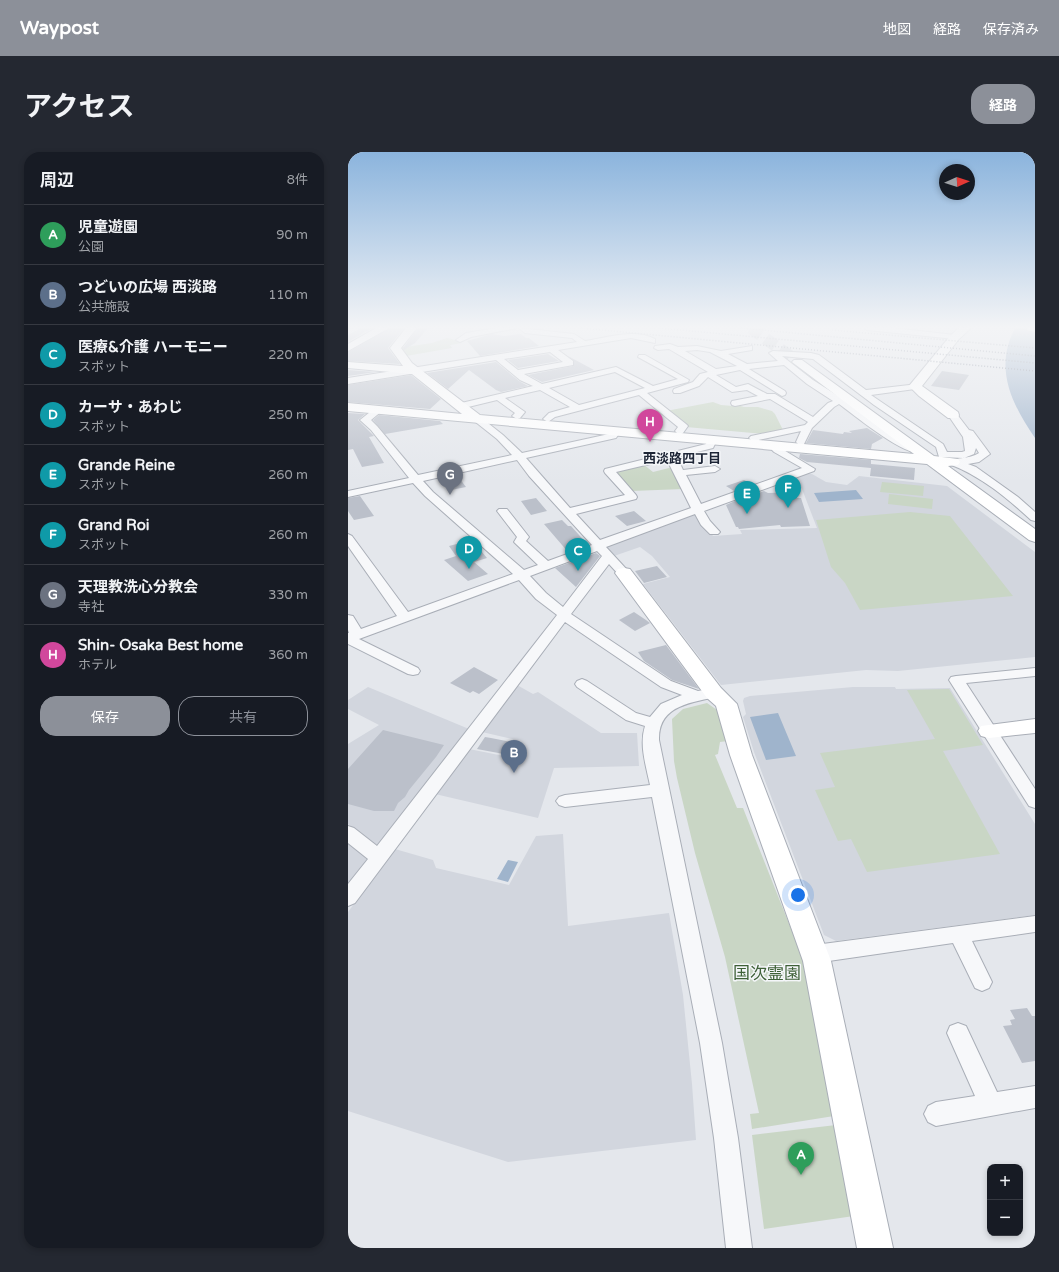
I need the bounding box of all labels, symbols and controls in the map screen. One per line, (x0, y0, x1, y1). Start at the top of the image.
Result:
text: Waypost (20, 17, 99, 39)
text: 地図 (883, 21, 911, 38)
text: 経路 (933, 21, 961, 38)
text: 保存済み (983, 21, 1039, 38)
button: 経路 (971, 84, 1035, 124)
text: アクセス (24, 90, 135, 124)
north arrow (939, 164, 975, 200)
text: 周辺 (40, 170, 74, 191)
text: 8件 (287, 172, 308, 188)
text: 児童遊園 (78, 218, 138, 236)
text: A (48, 227, 58, 243)
text: 90 m (276, 227, 308, 243)
text: 公園 (78, 239, 104, 255)
text: つどいの広場 西淡路 (78, 278, 217, 296)
text: B (48, 287, 58, 303)
text: 110 m (268, 287, 308, 303)
text: 公共施設 (78, 299, 130, 315)
text: 医療&介護 ハーモニー (78, 338, 228, 356)
text: C (48, 347, 58, 363)
text: 220 m (268, 347, 308, 363)
text: スポット (78, 359, 130, 375)
text: カーサ・あわじ (78, 398, 183, 416)
text: D (48, 407, 58, 423)
text: 250 m (268, 407, 308, 423)
pin: H (637, 409, 663, 442)
text: スポット (78, 419, 130, 435)
district label: 西淡路四丁目 (643, 451, 721, 467)
text: Grande Reine (78, 456, 175, 474)
pin: G (437, 462, 463, 495)
text: E (49, 467, 57, 483)
text: 260 m (268, 467, 308, 483)
pin: F (775, 475, 801, 508)
text: スポット (78, 477, 130, 493)
pin: E (734, 481, 760, 514)
text: Grand Roi (78, 516, 150, 534)
text: F (49, 527, 57, 543)
text: 260 m (268, 527, 308, 543)
pin: D (456, 536, 482, 569)
text: スポット (78, 537, 130, 553)
pin: C (565, 538, 591, 571)
text: 天理教洗心分教会 (78, 578, 198, 596)
text: G (48, 587, 58, 603)
text: 330 m (268, 587, 308, 603)
text: 寺社 (78, 599, 104, 615)
text: Shin- Osaka Best home (78, 636, 243, 654)
text: H (48, 647, 58, 663)
text: 360 m (268, 647, 308, 663)
text: ホテル (78, 657, 117, 673)
button: 保存 (40, 696, 170, 736)
button: 共有 (178, 696, 308, 736)
pin: B (501, 740, 527, 773)
your location (788, 885, 808, 905)
park label: 国次霊園 (733, 963, 801, 984)
pin: A (788, 1142, 814, 1175)
map controls (987, 1164, 1023, 1236)
button: + (987, 1164, 1023, 1200)
button: − (987, 1200, 1023, 1236)

